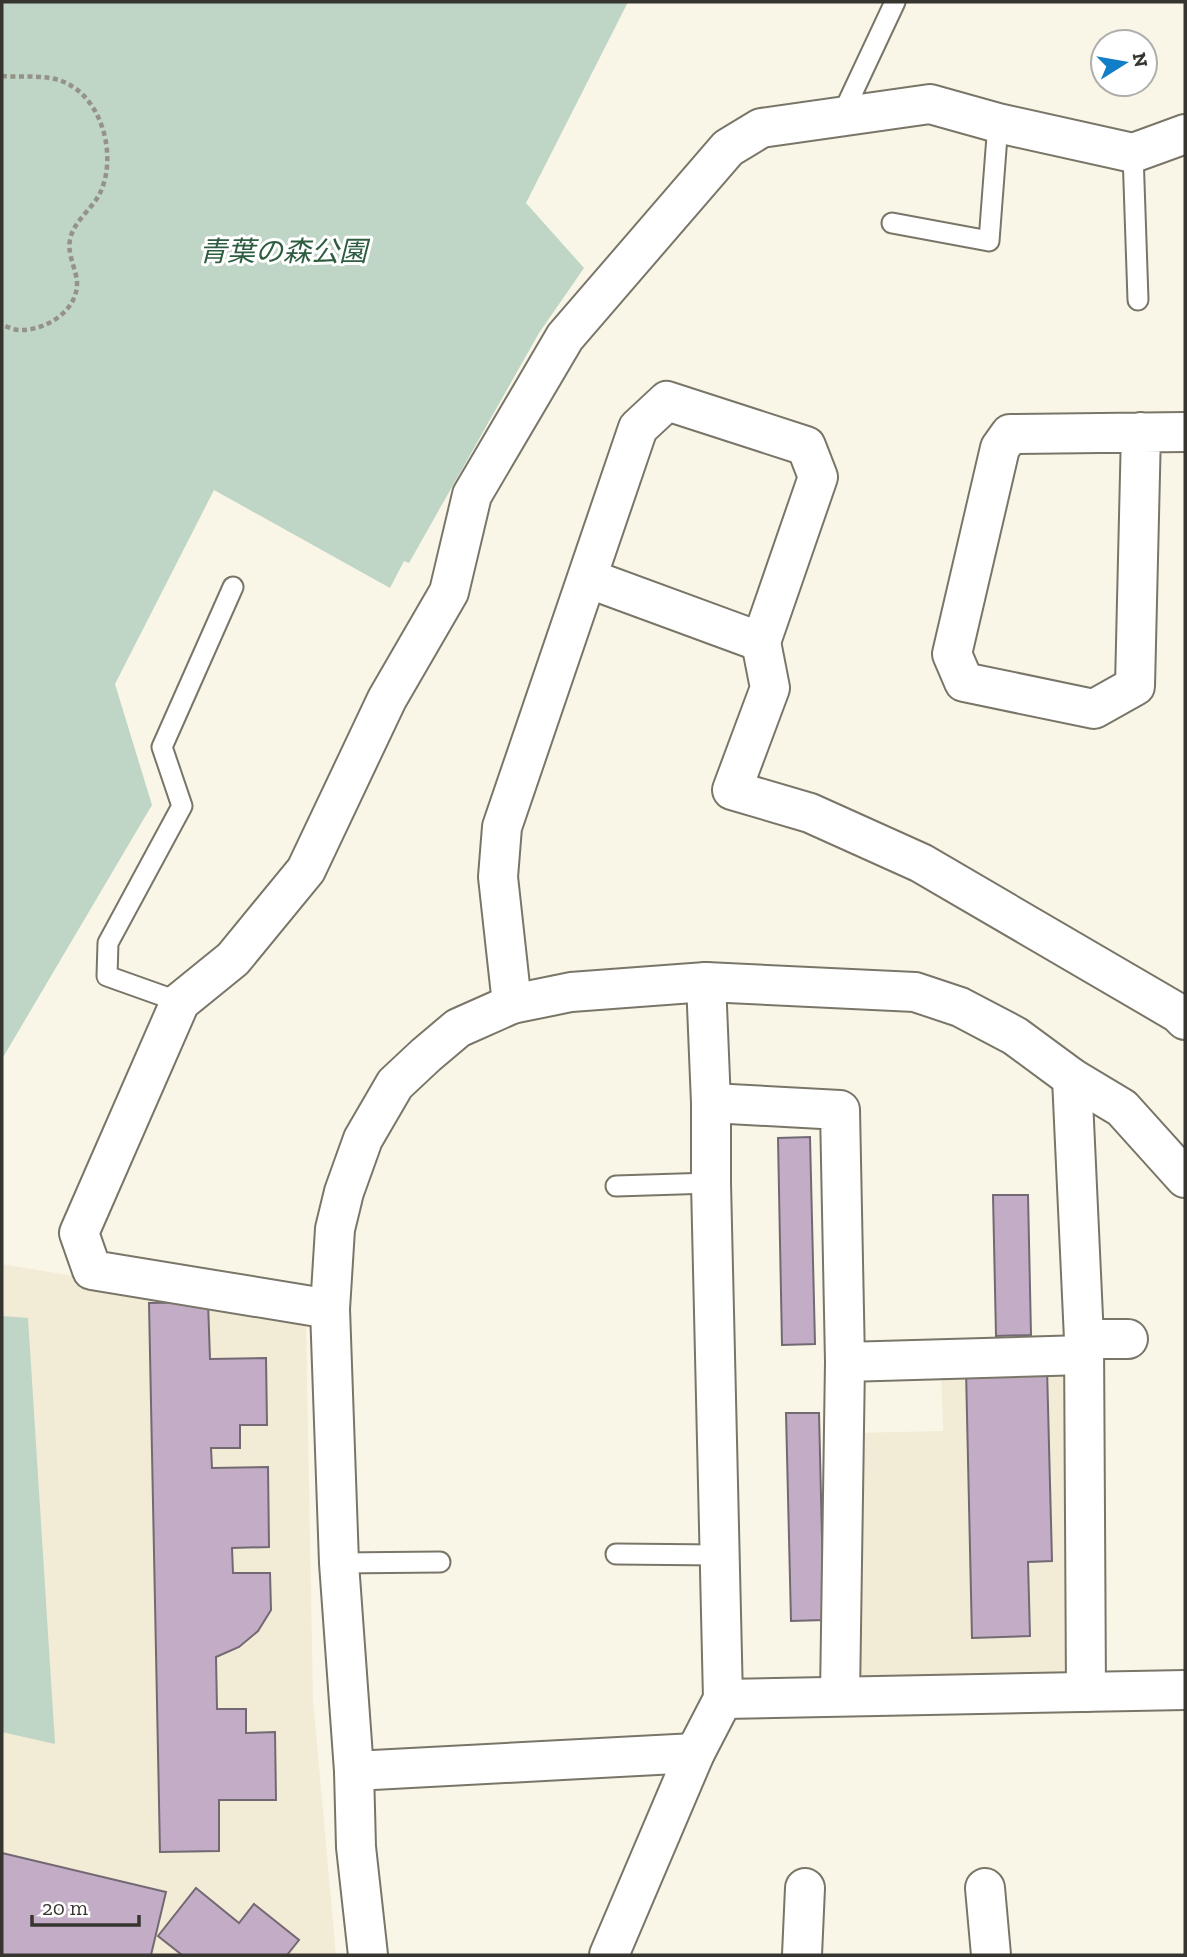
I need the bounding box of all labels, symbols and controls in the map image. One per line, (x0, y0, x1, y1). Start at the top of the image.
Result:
north arrow (1089, 28, 1159, 98)
text: N (1128, 51, 1153, 69)
park label: 青葉の森公園 (199, 235, 371, 268)
scale bar (32, 1884, 138, 1928)
text: 20 m (42, 1895, 88, 1920)

